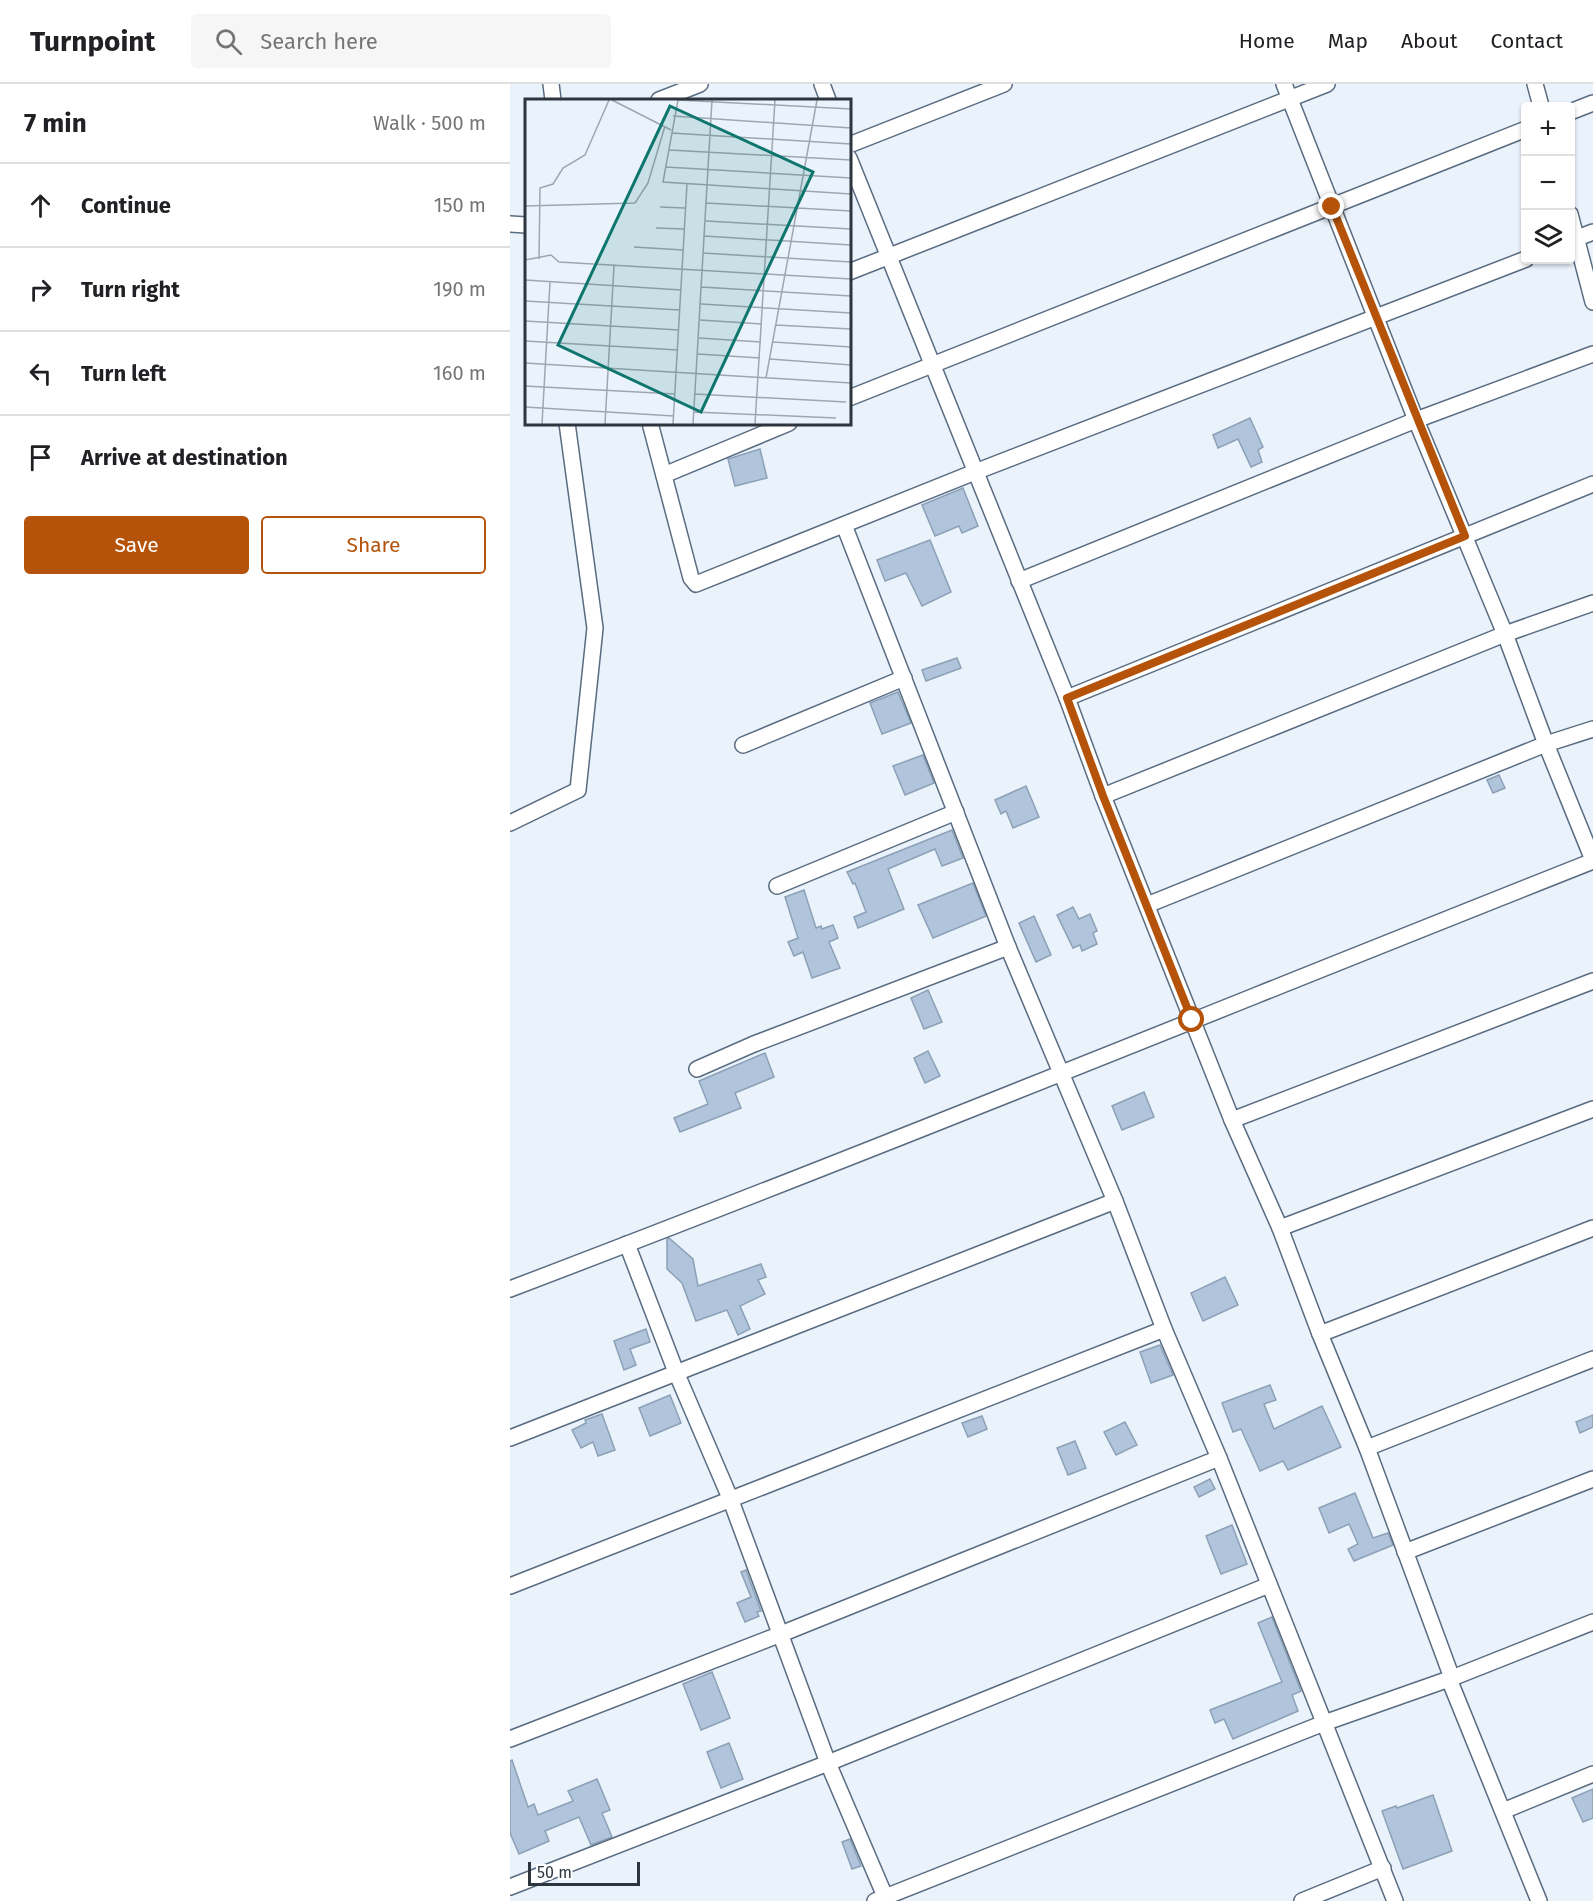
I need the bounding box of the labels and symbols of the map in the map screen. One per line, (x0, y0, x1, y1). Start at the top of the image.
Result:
inset map (525, 99, 850, 424)
route end (1318, 193, 1344, 219)
route start (1178, 1006, 1204, 1032)
scale bar (528, 1859, 640, 1886)

